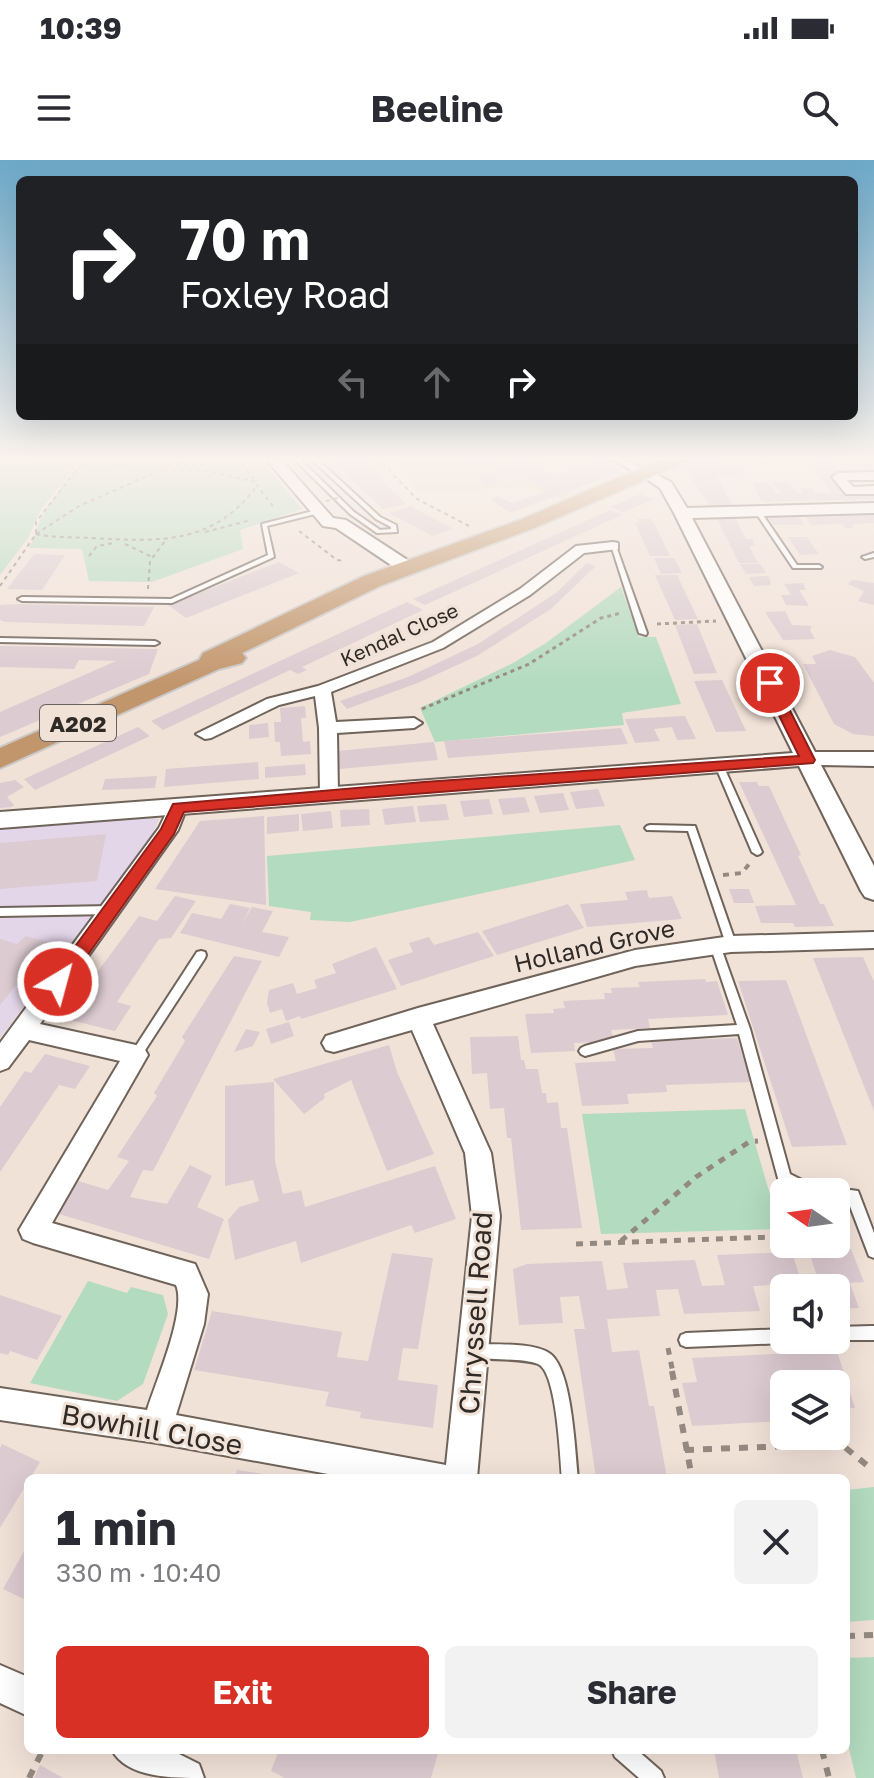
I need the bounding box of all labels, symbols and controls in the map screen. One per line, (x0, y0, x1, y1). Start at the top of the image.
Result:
text: 10:39 (40, 10, 122, 46)
icon: menu (32, 86, 76, 130)
icon: search (798, 86, 842, 130)
text: Beeline (371, 87, 503, 130)
text: 70 m (180, 205, 310, 272)
icon: right (48, 208, 152, 312)
text: Foxley Road (180, 273, 390, 316)
icon: left (331, 360, 375, 404)
icon: ahead (415, 360, 459, 404)
icon: right (499, 360, 543, 404)
street label: Kendal Close (336, 597, 462, 671)
pin (736, 649, 804, 717)
icon: arrive (748, 661, 792, 705)
road number: A202 (40, 705, 116, 741)
street label: Holland Grove (511, 912, 677, 978)
position arrow (16, 940, 100, 1024)
north arrow (770, 1178, 850, 1258)
map controls (770, 1178, 850, 1450)
street label: Chryssell Road (451, 1211, 499, 1415)
button: sound (770, 1274, 850, 1354)
button: layers (770, 1370, 850, 1450)
street label: Bowhill Close (59, 1397, 245, 1461)
text: 1 min (56, 1498, 177, 1556)
button: close (734, 1500, 818, 1584)
text: 330 m · 10:40 (56, 1557, 221, 1588)
button: Exit (56, 1646, 429, 1738)
button: Share (445, 1646, 818, 1738)

